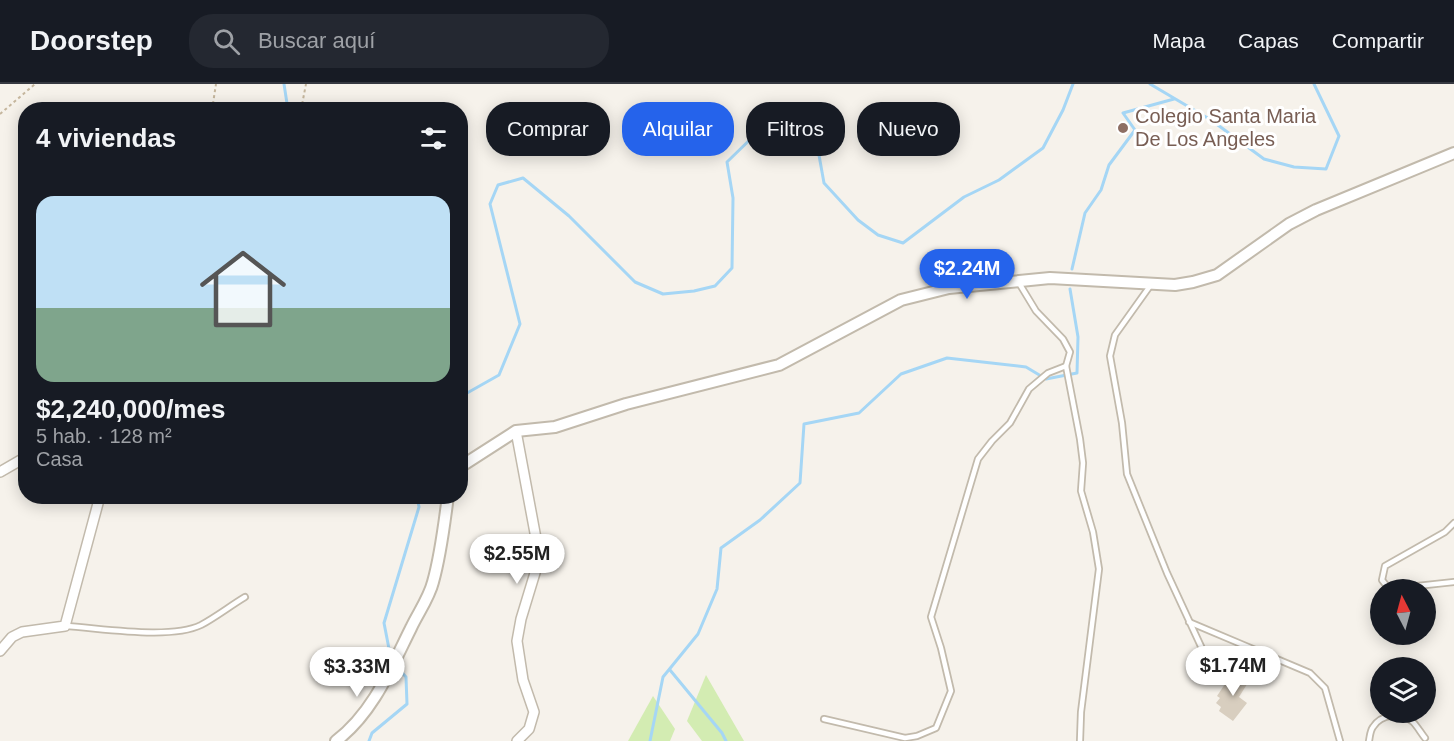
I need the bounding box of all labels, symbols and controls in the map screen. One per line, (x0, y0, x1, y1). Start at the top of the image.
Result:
search box (189, 14, 609, 68)
text: Doorstep (30, 25, 153, 56)
icon: search (210, 25, 243, 58)
text: Buscar aquí (258, 28, 375, 53)
text: Mapa (1153, 29, 1205, 52)
text: Capas (1238, 29, 1299, 52)
text: Compartir (1332, 29, 1424, 52)
chip: Comprar (486, 102, 610, 156)
chip: Alquilar (622, 102, 734, 156)
chip: Filtros (746, 102, 845, 156)
chip: Nuevo (857, 102, 960, 156)
place label: Colegio Santa Maria De Los Angeles (1135, 105, 1317, 150)
marker: Colegio Santa Maria De Los Angeles (1116, 121, 1130, 135)
icon: filters (417, 122, 450, 155)
text: 4 viviendas (36, 123, 176, 153)
icon: home (189, 235, 297, 343)
pin: $2.24M (918, 249, 1016, 300)
text: $2.24M (934, 257, 1000, 279)
text: $2,240,000/mes (36, 394, 225, 424)
text: 5 hab. · 128 m² (36, 425, 172, 447)
text: Casa (36, 448, 83, 470)
pin: $2.55M (468, 534, 566, 585)
text: $2.55M (484, 542, 550, 564)
north arrow (1370, 579, 1436, 645)
map controls (1370, 579, 1436, 723)
pin: $1.74M (1184, 646, 1282, 697)
pin: $3.33M (308, 647, 406, 698)
text: $1.74M (1200, 654, 1266, 676)
text: $3.33M (324, 655, 390, 677)
button: layers (1370, 657, 1436, 723)

